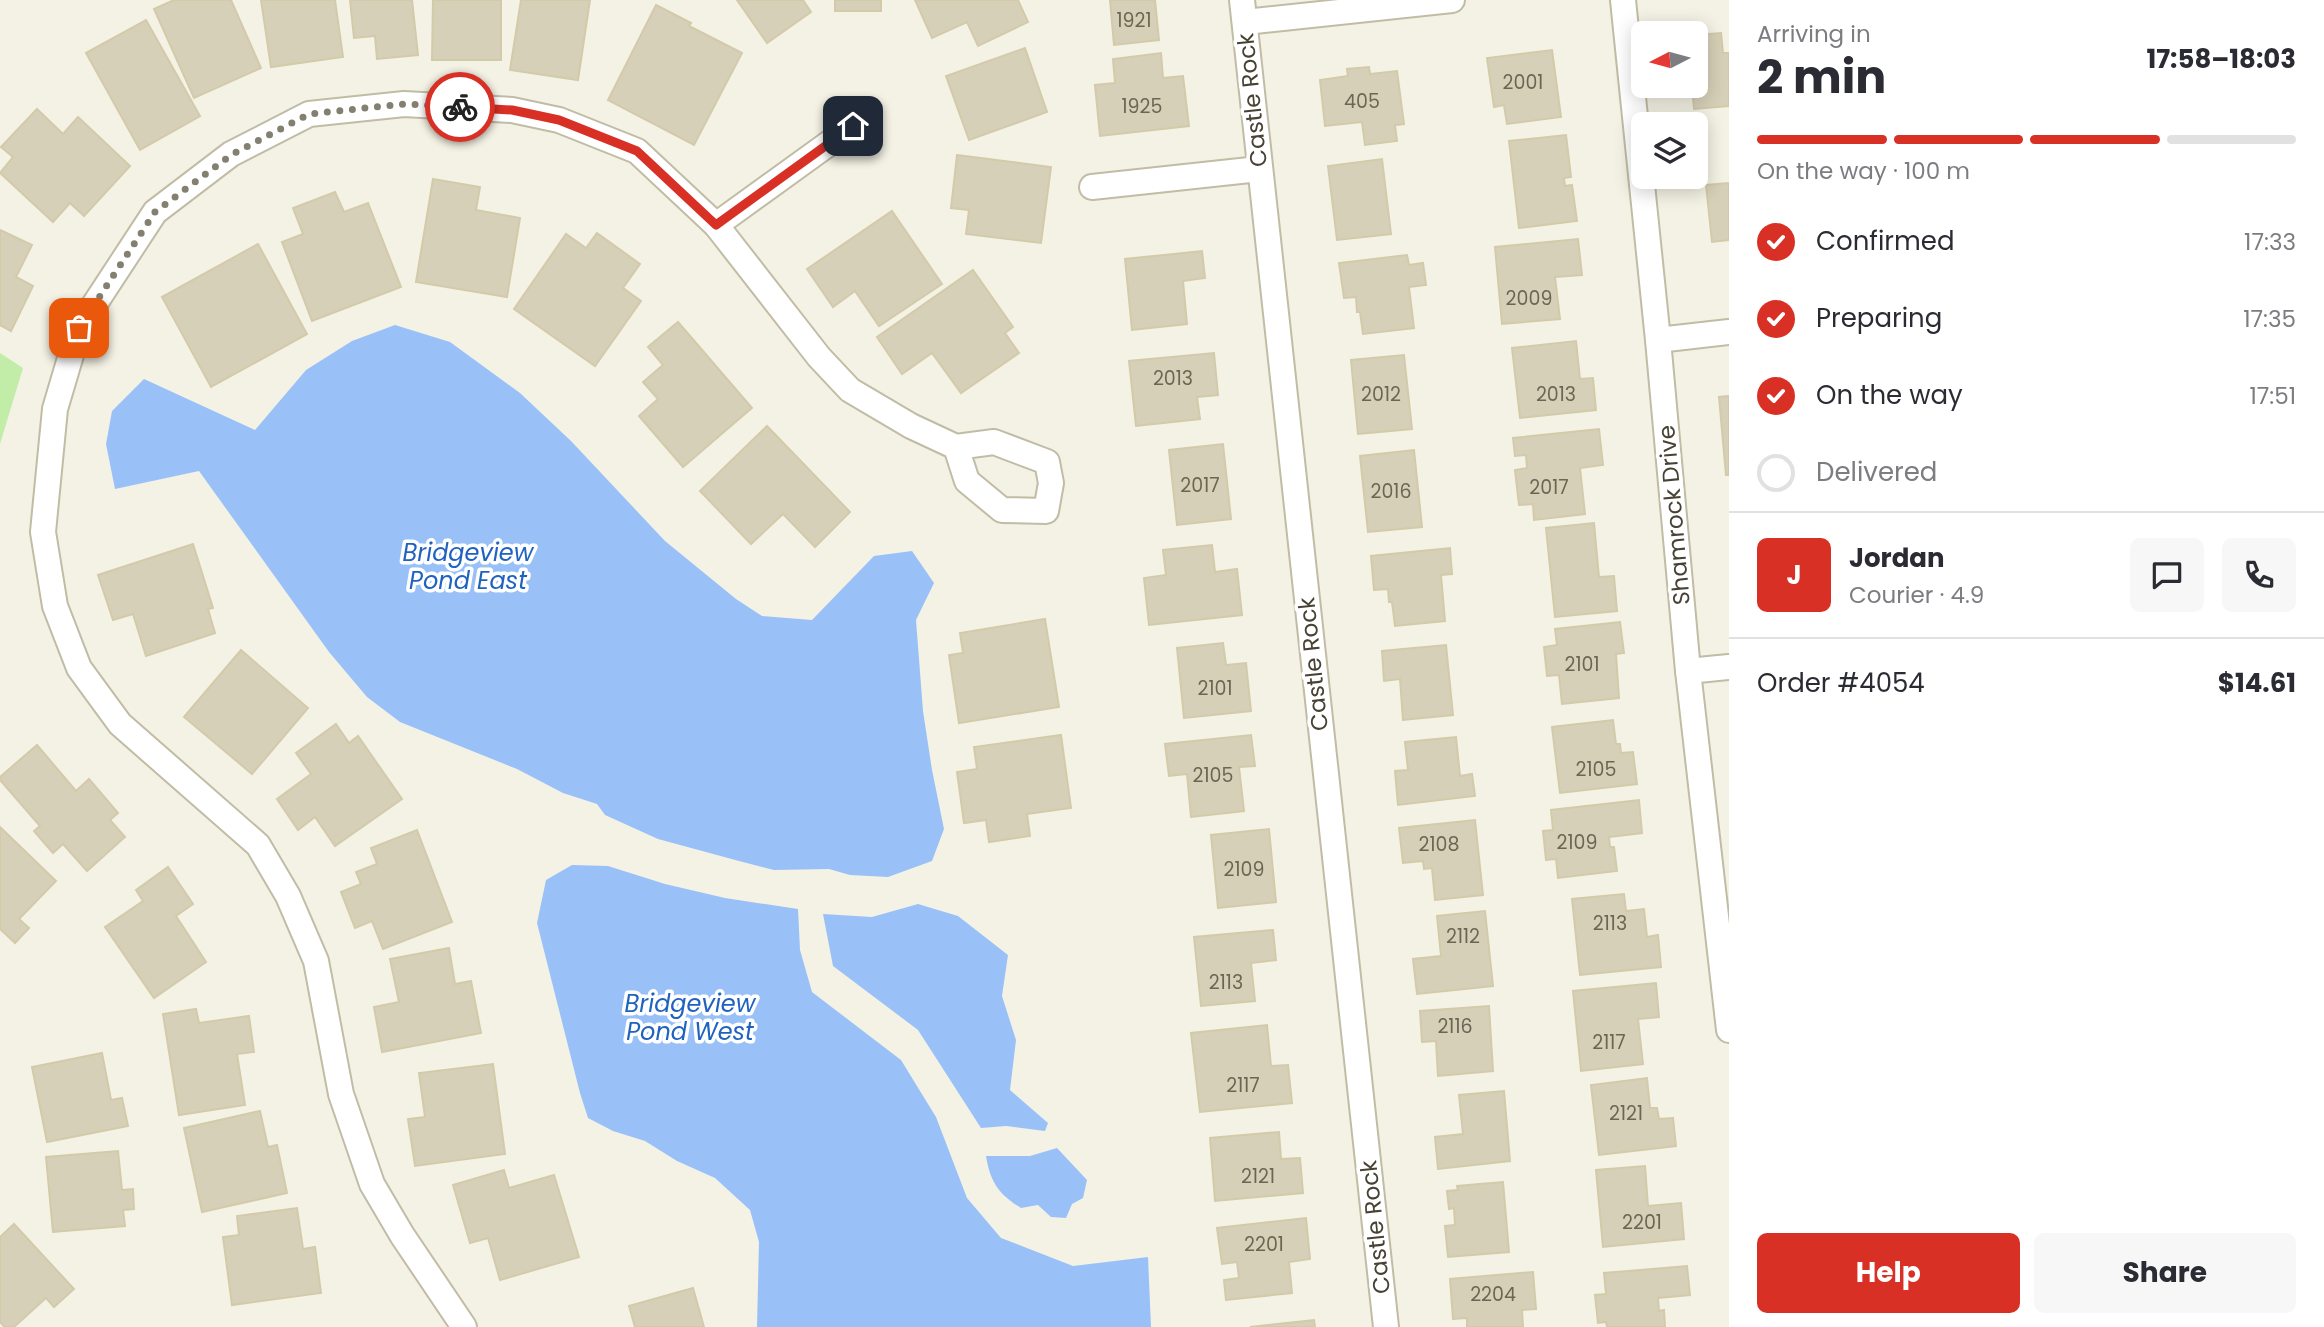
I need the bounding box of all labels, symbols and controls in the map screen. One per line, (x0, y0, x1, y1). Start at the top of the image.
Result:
house number: 1921 (1116, 7, 1152, 34)
text: Arriving in (1757, 18, 1871, 50)
north arrow (1631, 21, 1708, 98)
map controls (1631, 21, 1708, 189)
street label: Castle Rock (1229, 31, 1275, 168)
text: 17:58–18:03 (2146, 41, 2296, 77)
text: 2 min (1757, 45, 1886, 109)
house number: 2001 (1503, 69, 1543, 96)
courier (425, 72, 495, 142)
icon: bike (441, 88, 479, 126)
house number: 405 (1344, 88, 1380, 115)
house number: 1925 (1122, 93, 1162, 120)
pin (823, 96, 883, 156)
icon: home (834, 107, 872, 145)
button: layers (1631, 112, 1708, 189)
text: On the way · 100 m (1757, 155, 1970, 187)
icon: check (1757, 223, 1795, 261)
text: Confirmed (1816, 223, 1954, 259)
text: 17:33 (2244, 226, 2296, 258)
house number: 2009 (1506, 285, 1552, 312)
pin (49, 298, 109, 358)
icon: check (1757, 300, 1795, 338)
text: Preparing (1816, 300, 1942, 336)
text: 17:35 (2243, 303, 2296, 335)
icon: bag (60, 309, 98, 347)
house number: 2013 (1153, 365, 1193, 392)
icon: check (1757, 377, 1795, 415)
text: On the way (1816, 377, 1963, 413)
text: 17:51 (2249, 380, 2296, 412)
house number: 2012 (1361, 381, 1401, 408)
house number: 2013 (1536, 381, 1576, 408)
street label: Shamrock Drive (1650, 424, 1698, 606)
text: Delivered (1816, 454, 1937, 490)
house number: 2017 (1180, 472, 1220, 499)
house number: 2017 (1529, 474, 1569, 501)
house number: 2016 (1370, 478, 1412, 505)
water label: Bridgeview Pond East (403, 536, 535, 597)
button: chat (2130, 538, 2204, 612)
button: phone (2222, 538, 2296, 612)
text: Jordan (1849, 540, 1945, 576)
text: J (1786, 557, 1802, 593)
text: Courier · 4.9 (1849, 579, 1984, 611)
street label: Castle Rock (1290, 595, 1336, 732)
house number: 2101 (1564, 651, 1600, 678)
text: Order #4054 (1757, 665, 1925, 701)
text: $14.61 (2218, 665, 2296, 701)
house number: 2101 (1197, 675, 1233, 702)
house number: 2105 (1576, 756, 1616, 783)
house number: 2105 (1193, 762, 1233, 789)
house number: 2109 (1557, 829, 1597, 856)
house number: 2108 (1419, 831, 1459, 858)
house number: 2109 (1224, 856, 1264, 883)
house number: 2113 (1593, 910, 1627, 937)
house number: 2112 (1446, 923, 1480, 950)
house number: 2113 (1209, 969, 1243, 996)
water label: Bridgeview Pond West (625, 987, 757, 1048)
house number: 2116 (1437, 1013, 1473, 1040)
house number: 2117 (1592, 1029, 1626, 1056)
house number: 2117 (1226, 1072, 1260, 1099)
house number: 2121 (1609, 1100, 1643, 1127)
street label: Castle Rock (1352, 1158, 1398, 1295)
house number: 2121 (1241, 1163, 1275, 1190)
house number: 2201 (1622, 1209, 1662, 1236)
house number: 2201 (1244, 1231, 1284, 1258)
button: Help (1757, 1233, 2020, 1313)
button: Share (2034, 1233, 2296, 1313)
house number: 2204 (1470, 1281, 1516, 1308)

